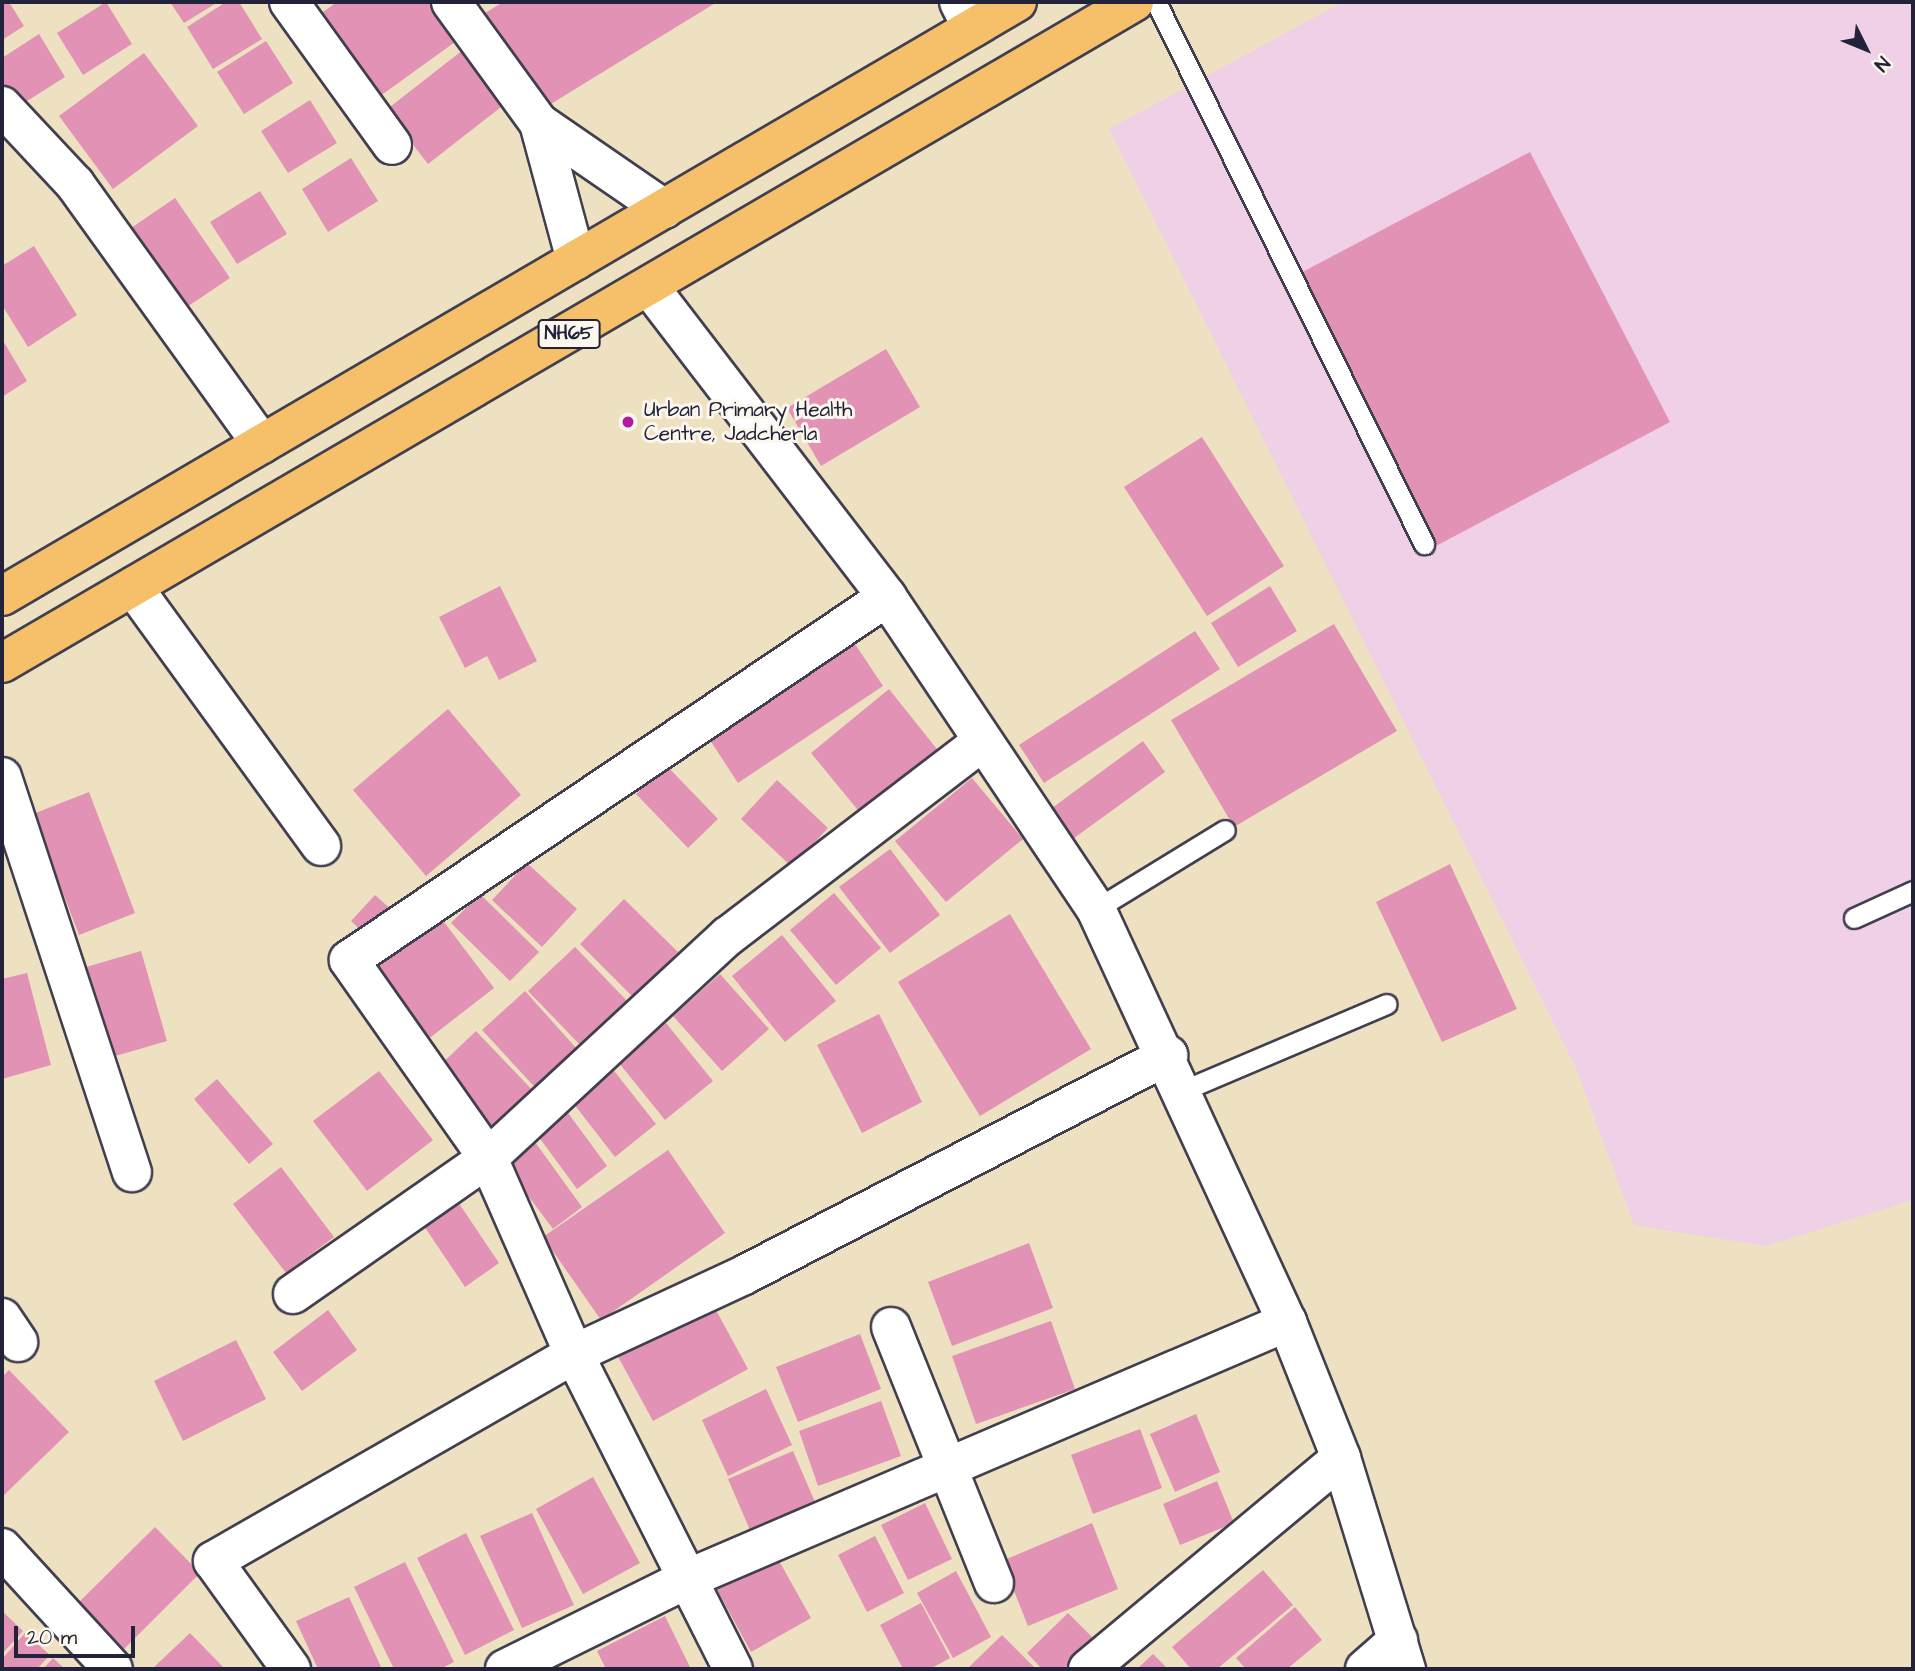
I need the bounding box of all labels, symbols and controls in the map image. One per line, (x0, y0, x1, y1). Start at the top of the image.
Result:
north arrow (1831, 14, 1901, 84)
text: N (1868, 50, 1896, 77)
road number: NH65 (538, 318, 600, 350)
place label: Urban Primary Health Centre, Jadcherla (644, 397, 852, 447)
marker: Urban Primary Health Centre, Jadcherla (618, 412, 638, 432)
scale bar (18, 1612, 138, 1656)
text: 20 m (27, 1623, 77, 1652)

